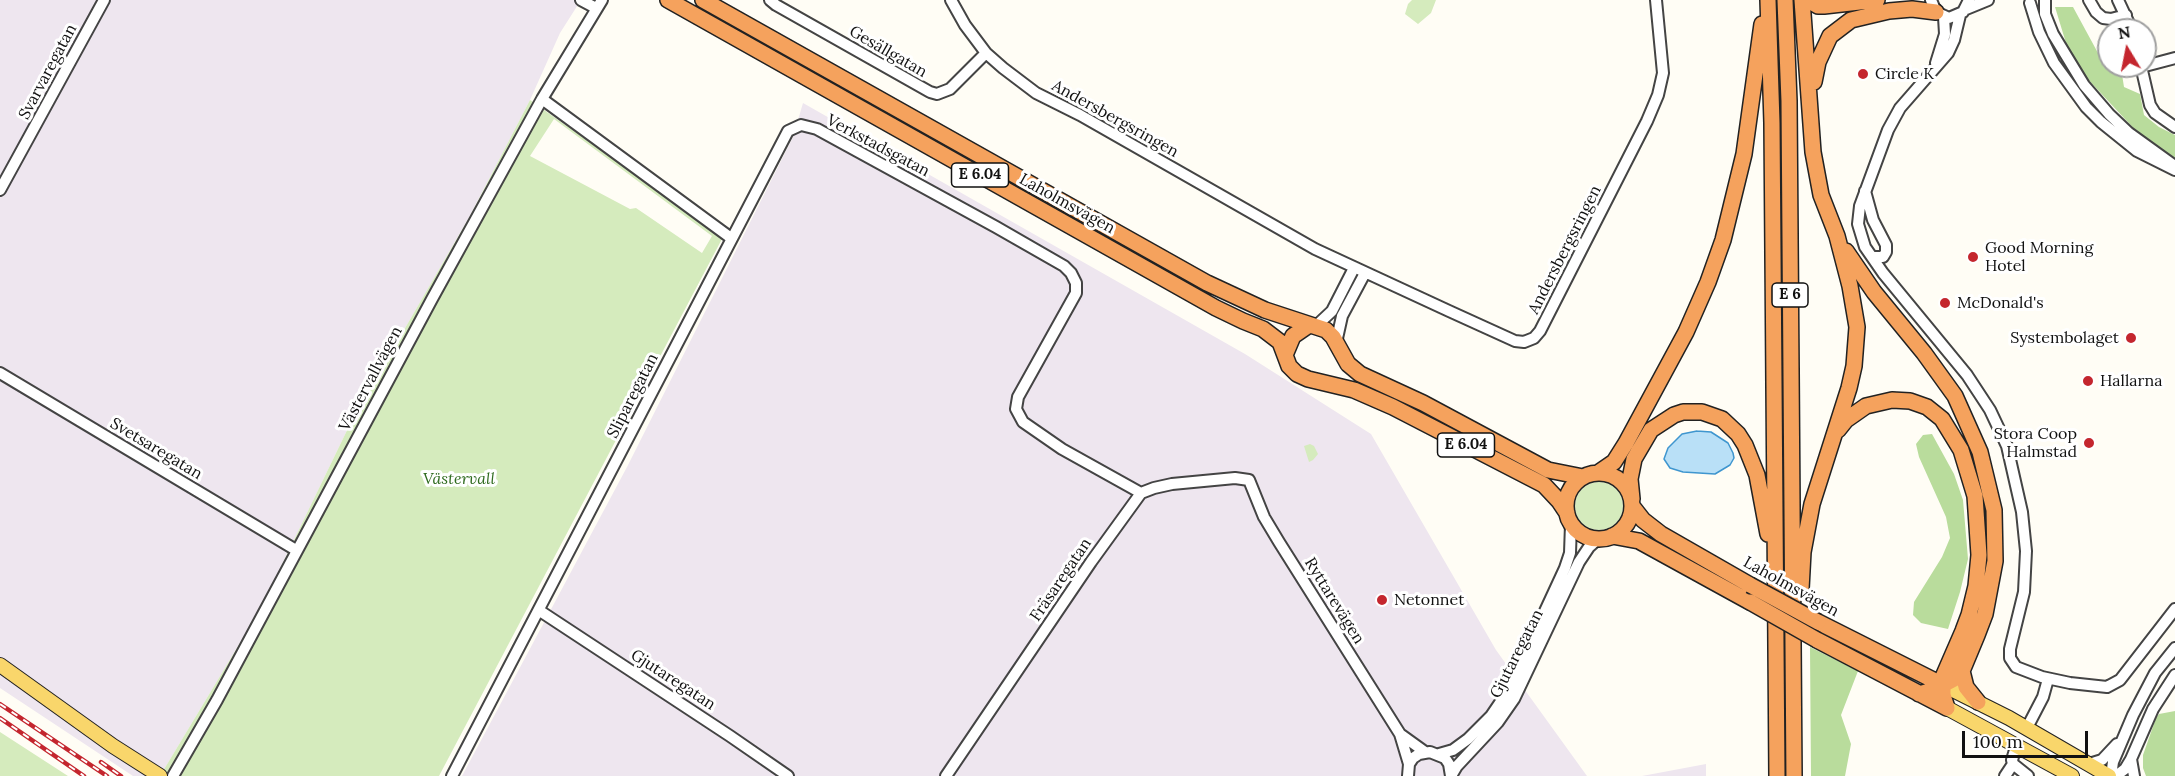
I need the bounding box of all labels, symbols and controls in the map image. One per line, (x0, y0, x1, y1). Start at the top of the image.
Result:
north arrow (2097, 18, 2157, 78)
street label: Svarvaregatan (15, 21, 81, 123)
text: N (2116, 21, 2132, 43)
street label: Gesällgatan (846, 22, 930, 82)
place label: Circle K (1875, 64, 1934, 84)
marker: Circle K (1856, 67, 1870, 81)
street label: Andersbergsringen (1048, 76, 1182, 162)
street label: Verkstadsgatan (823, 111, 933, 181)
road number: E 6.04 (952, 163, 1008, 187)
street label: Laholmsvägen (1016, 170, 1118, 238)
street label: Andersbergsringen (1524, 183, 1606, 317)
place label: Good Morning Hotel (1985, 238, 2093, 276)
marker: Good Morning Hotel (1966, 250, 1980, 264)
road number: E 6 (1772, 283, 1808, 307)
place label: McDonald's (1957, 293, 2044, 313)
marker: McDonald's (1938, 296, 1952, 310)
street label: Västervallvägen (335, 323, 407, 435)
place label: Systembolaget (2010, 328, 2119, 348)
marker: Systembolaget (2124, 331, 2138, 345)
street label: Sliparegatan (603, 350, 663, 442)
place label: Hallarna (2100, 371, 2162, 391)
marker: Hallarna (2081, 374, 2095, 388)
street label: Svetsaregatan (106, 414, 206, 484)
place label: Stora Coop Halmstad (1994, 424, 2077, 462)
road number: E 6.04 (1438, 433, 1494, 457)
marker: Stora Coop Halmstad (2082, 436, 2096, 450)
park label: Västervall (423, 469, 495, 489)
street label: Fräsaregatan (1026, 535, 1096, 625)
street label: Laholmsvägen (1740, 553, 1842, 621)
street label: Ryttarevägen (1300, 554, 1368, 648)
place label: Netonnet (1394, 590, 1464, 610)
marker: Netonnet (1375, 593, 1389, 607)
street label: Gjutaregatan (1486, 606, 1548, 702)
street label: Gjutaregatan (627, 646, 719, 714)
scale bar (1965, 719, 2091, 757)
text: 100 m (1973, 730, 2023, 753)

